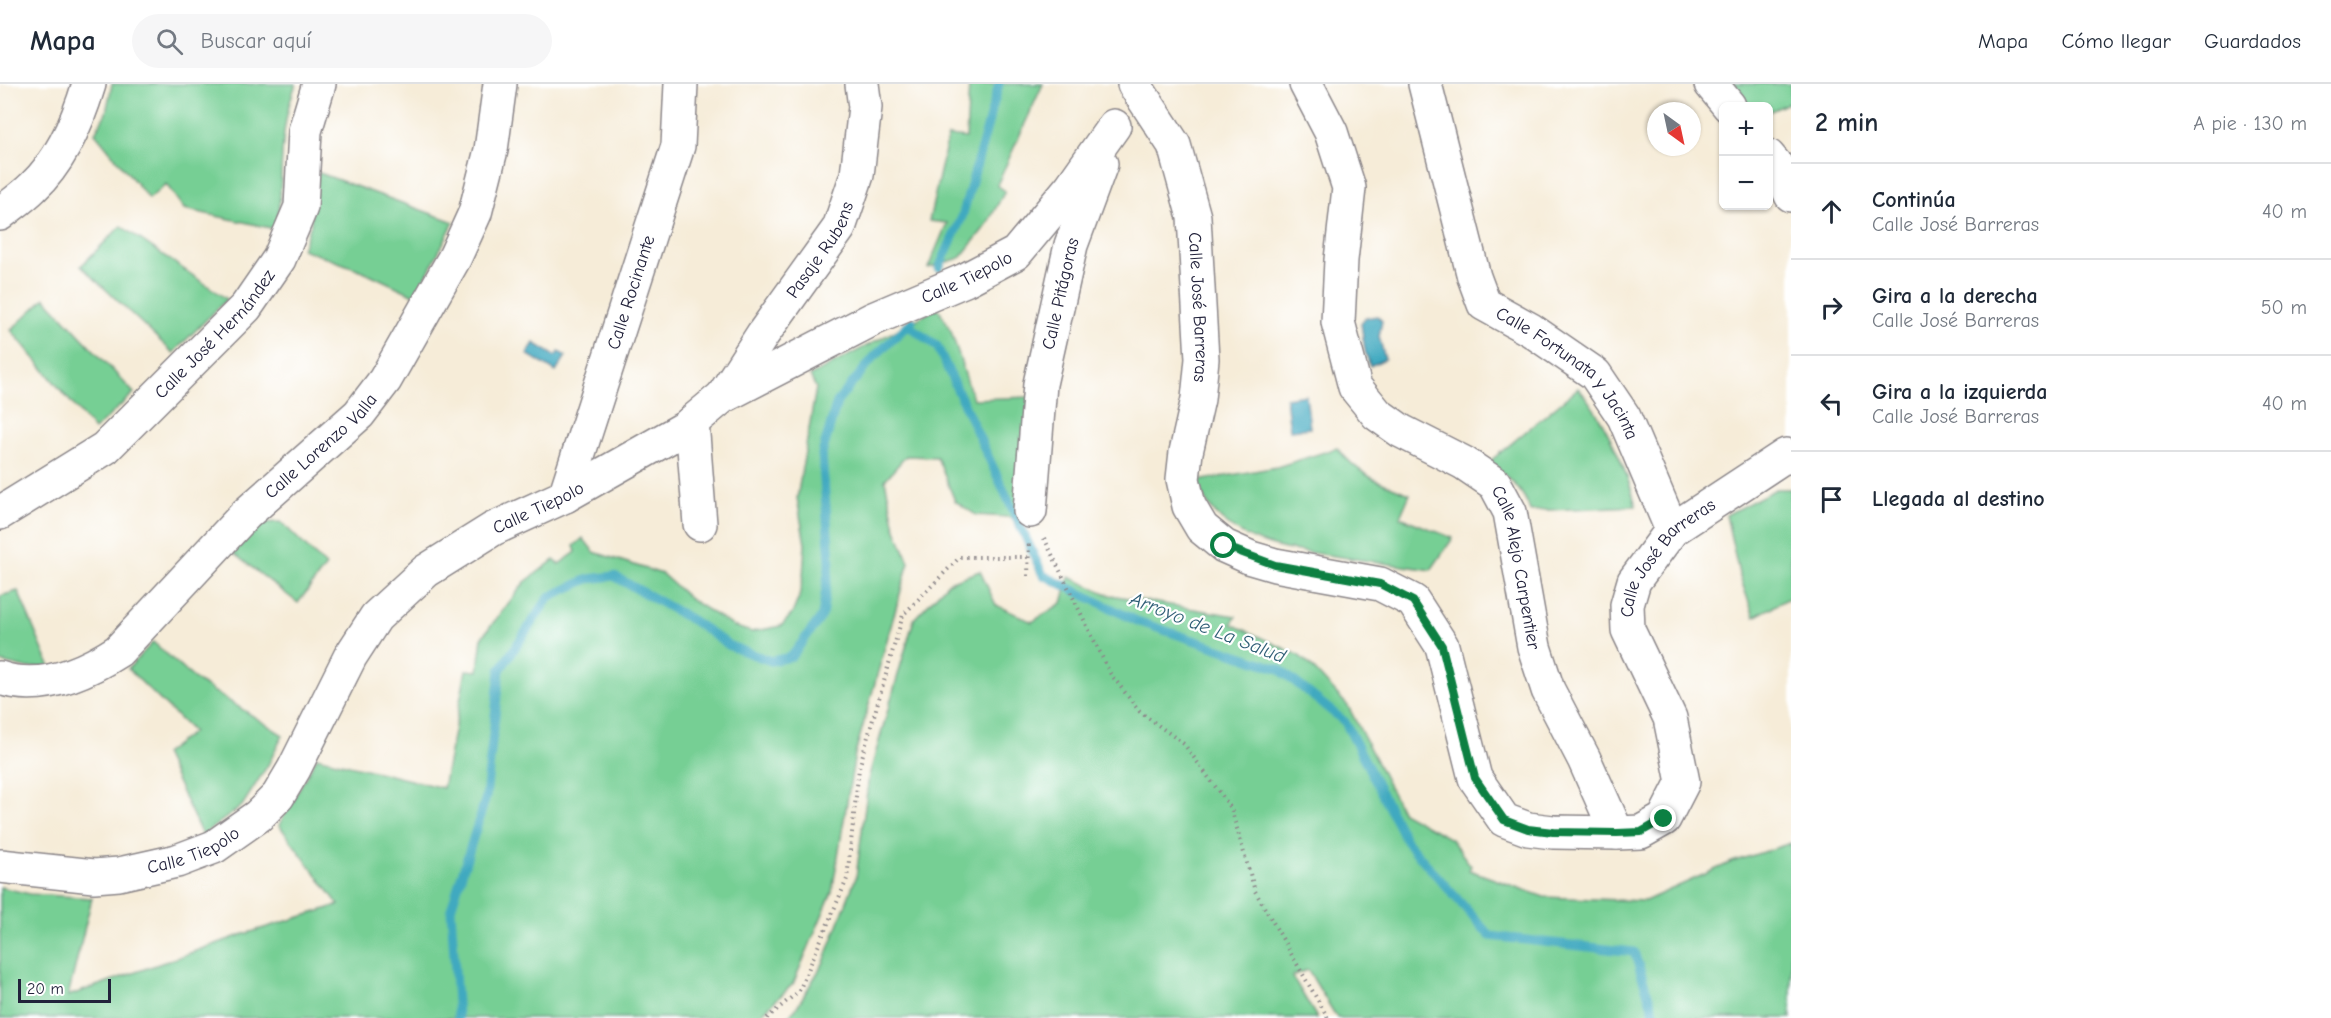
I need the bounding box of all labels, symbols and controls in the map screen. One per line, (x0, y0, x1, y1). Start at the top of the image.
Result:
search box (132, 14, 552, 68)
text: Mapa (30, 25, 96, 57)
icon: search (153, 25, 186, 58)
text: Buscar aquí (201, 28, 312, 54)
text: Mapa (1978, 29, 2028, 53)
text: Cómo llegar (2061, 29, 2171, 53)
text: Guardados (2204, 29, 2301, 53)
north arrow (1647, 102, 1701, 156)
map controls (1719, 102, 1773, 210)
button: + (1719, 102, 1773, 156)
text: 2 min (1815, 108, 1878, 138)
text: A pie · 130 m (2193, 112, 2307, 135)
button: − (1719, 156, 1773, 210)
text: Continúa (1872, 187, 1956, 213)
icon: ahead (1815, 195, 1848, 228)
street label: Pasaje Rubens (782, 199, 858, 302)
text: 40 m (2262, 200, 2307, 223)
text: Calle José Barreras (1872, 213, 2039, 236)
street label: Calle José Barreras (1184, 231, 1212, 383)
street label: Calle Rocinante (603, 233, 660, 352)
street label: Calle Pitágoras (1038, 235, 1084, 352)
street label: Calle Tiepolo (918, 247, 1016, 308)
street label: Calle José Hernández (151, 266, 280, 403)
text: Gira a la derecha (1872, 283, 2038, 309)
icon: right (1815, 291, 1848, 324)
text: 50 m (2261, 296, 2307, 319)
street label: Calle Fortunata y Jacinta (1492, 303, 1642, 443)
text: Calle José Barreras (1872, 309, 2039, 332)
text: Gira a la izquierda (1872, 379, 2047, 405)
icon: left (1815, 387, 1848, 420)
street label: Calle Lorenzo Valla (261, 390, 382, 503)
text: 40 m (2262, 392, 2307, 415)
text: Calle José Barreras (1872, 405, 2039, 428)
street label: Calle Tiepolo (490, 477, 588, 539)
street label: Calle Alejo Carpentier (1487, 482, 1544, 652)
icon: arrive (1815, 483, 1848, 516)
text: Llegada al destino (1872, 486, 2045, 512)
street label: Calle José Barreras (1617, 494, 1720, 618)
route start (1210, 532, 1236, 558)
water label: Arroyo de La Salud (1126, 587, 1290, 668)
route end (1650, 805, 1676, 831)
street label: Calle Tiepolo (145, 822, 244, 878)
scale bar (18, 976, 111, 1004)
text: 20 m (27, 980, 64, 998)

